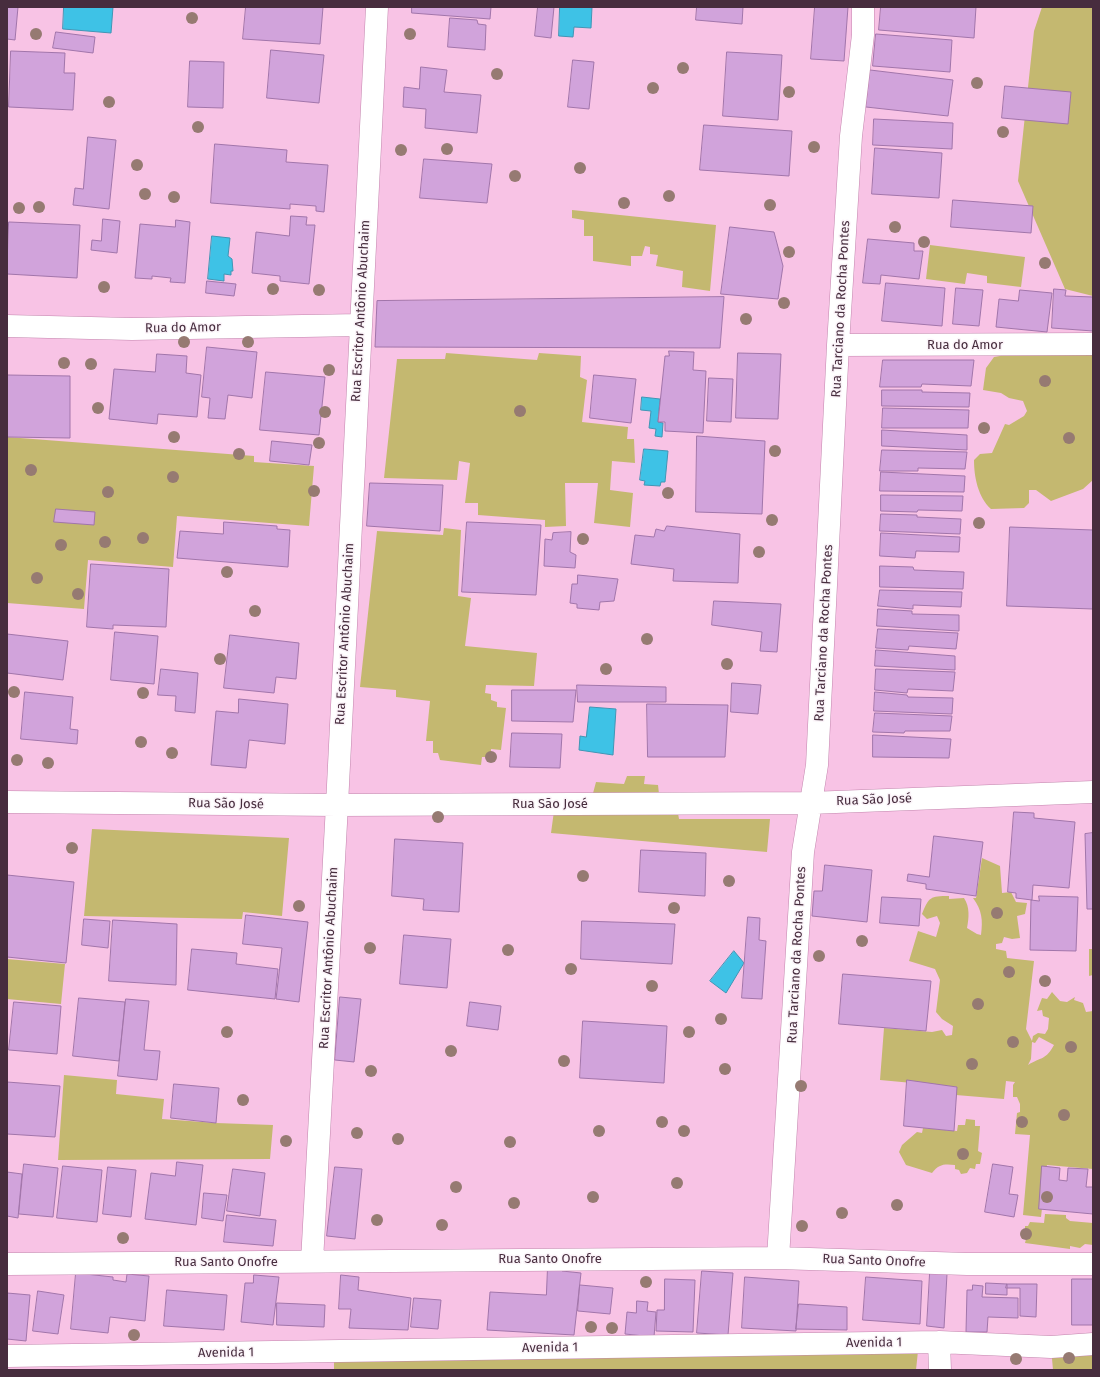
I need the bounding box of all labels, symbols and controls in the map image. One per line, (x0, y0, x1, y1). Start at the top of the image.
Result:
street label: Rua Escritor Antônio Abuchaim (348, 220, 374, 402)
street label: Rua Tarciano da Rocha Pontes (829, 220, 853, 398)
street label: Rua do Amor (145, 320, 221, 336)
street label: Rua do Amor (927, 337, 1003, 353)
street label: Rua Escritor Antônio Abuchaim (332, 543, 358, 725)
street label: Rua Tarciano da Rocha Pontes (812, 544, 836, 722)
street label: Rua São José (836, 791, 912, 809)
street label: Rua São José (188, 796, 264, 812)
street label: Rua São José (512, 796, 588, 812)
street label: Rua Tarciano da Rocha Pontes (785, 866, 809, 1044)
street label: Rua Escritor Antônio Abuchaim (316, 867, 342, 1049)
street label: Rua Santo Onofre (498, 1251, 602, 1267)
street label: Rua Santo Onofre (822, 1251, 926, 1271)
street label: Rua Santo Onofre (174, 1254, 278, 1270)
street label: Avenida 1 (846, 1335, 902, 1351)
street label: Avenida 1 (522, 1340, 578, 1356)
street label: Avenida 1 (198, 1345, 254, 1361)

